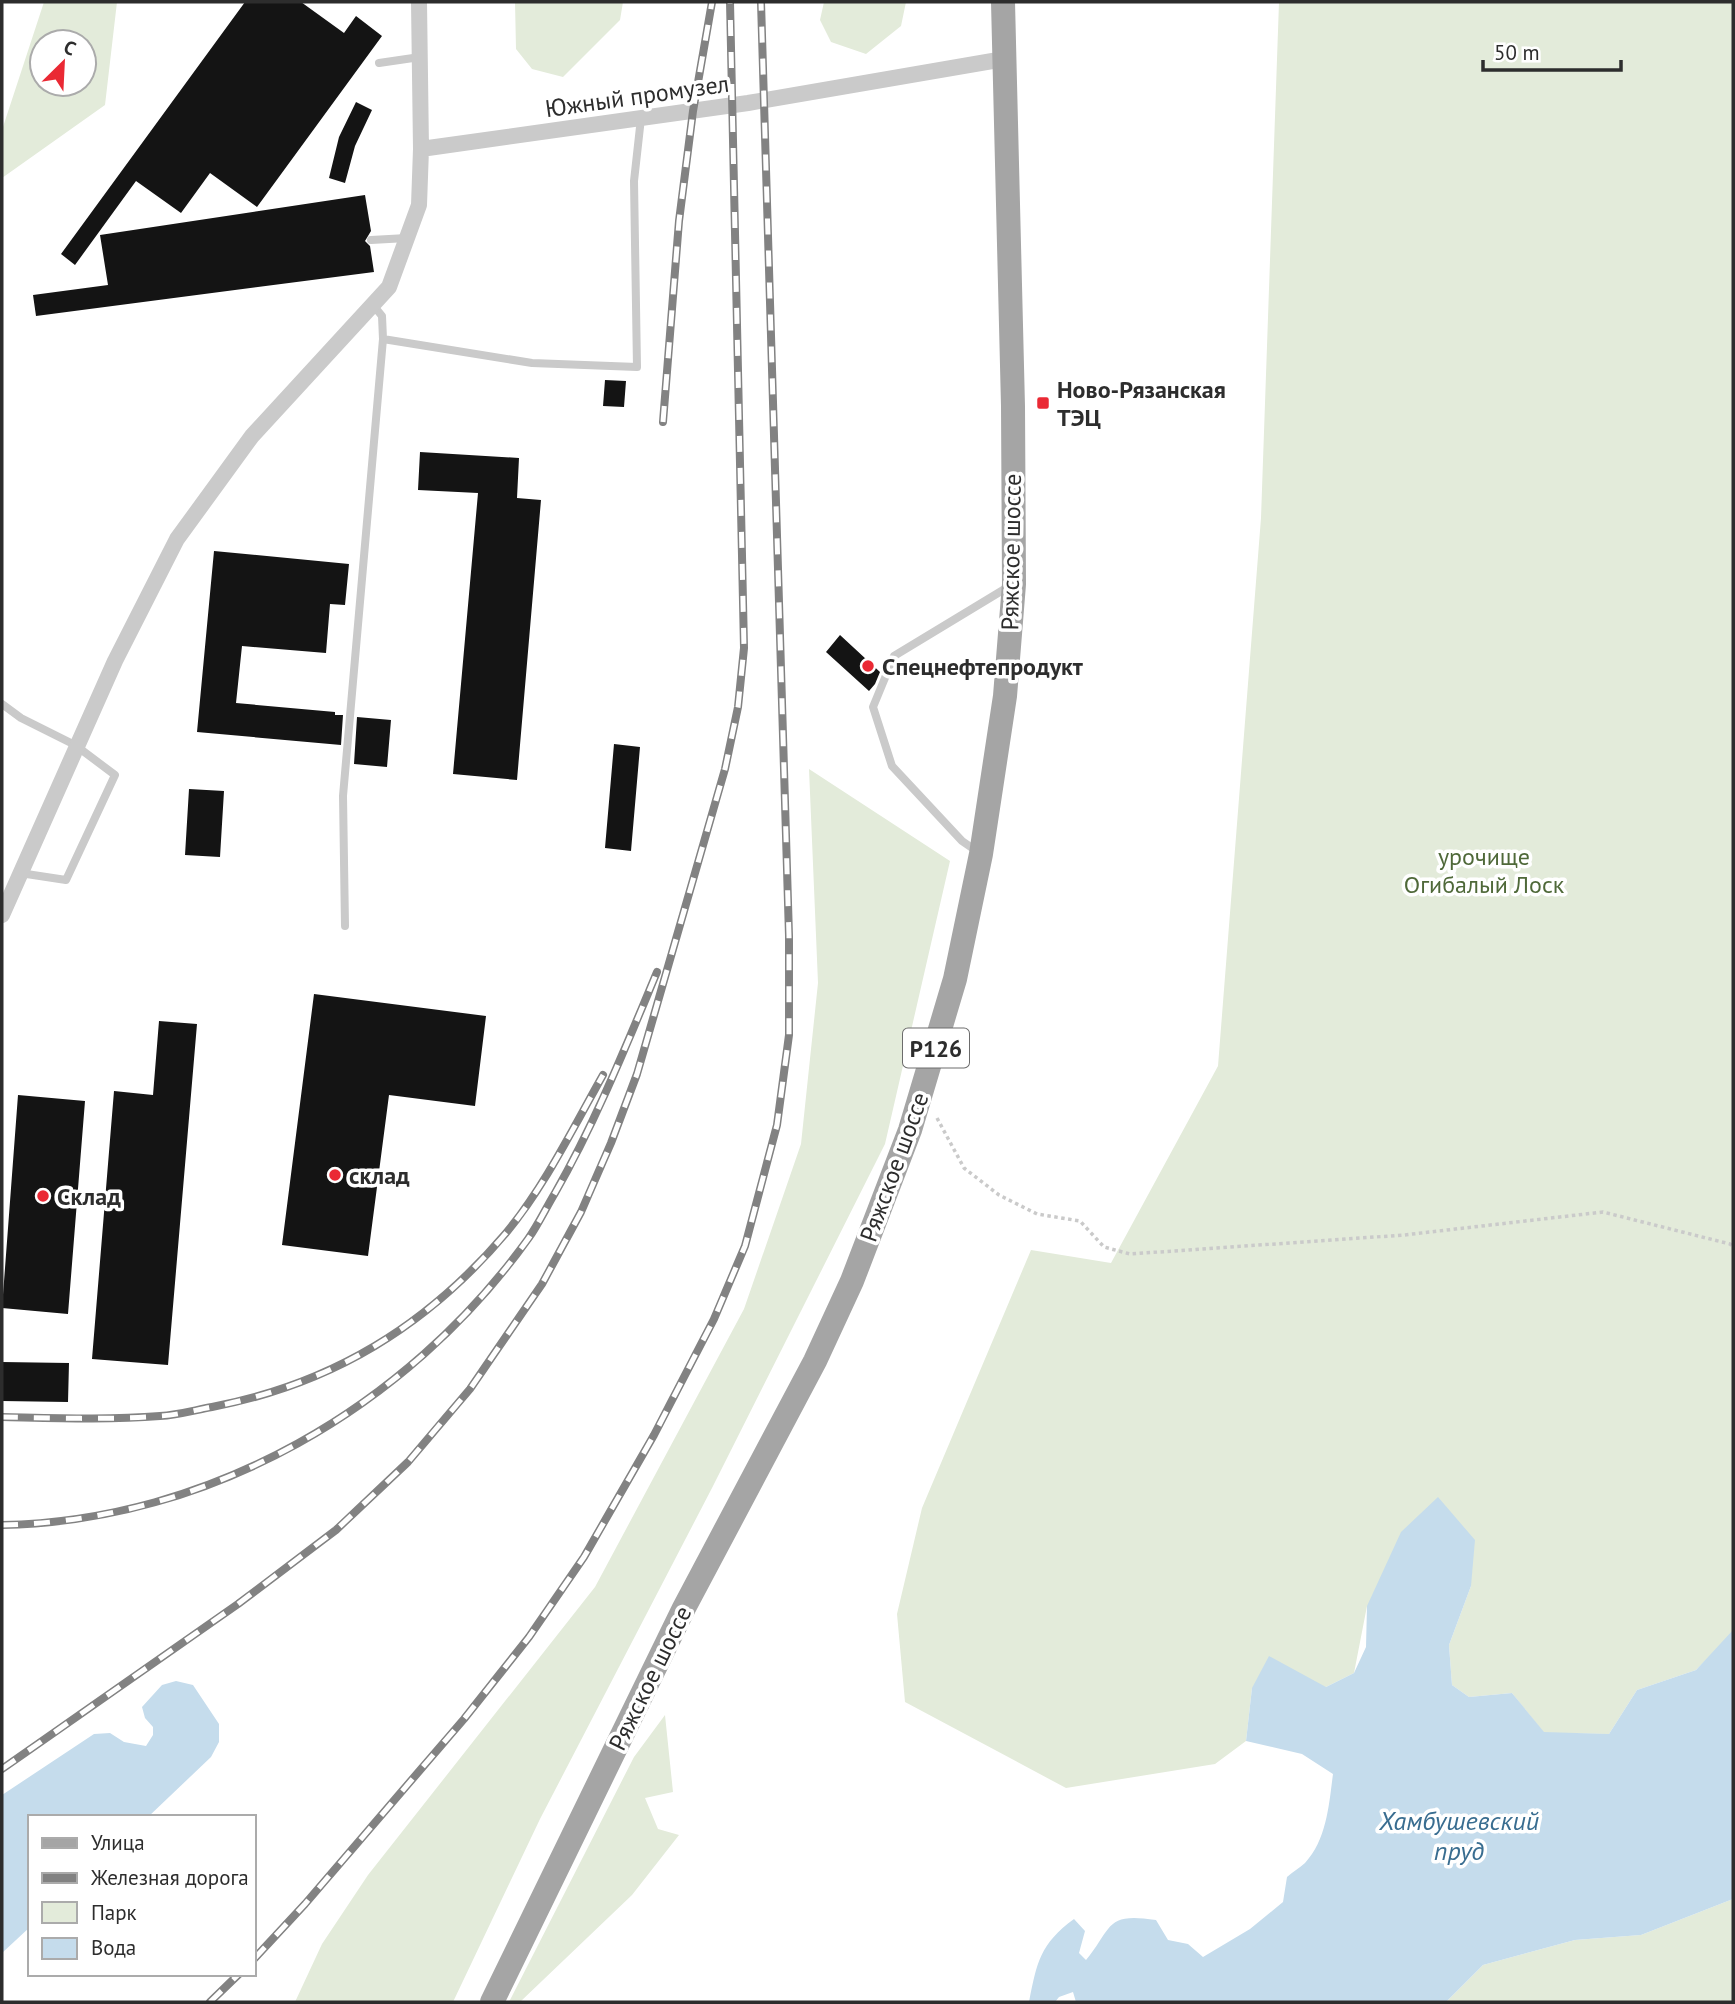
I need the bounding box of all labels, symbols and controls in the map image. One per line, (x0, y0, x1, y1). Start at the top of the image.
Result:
north arrow (28, 28, 98, 98)
scale bar (1483, 28, 1621, 72)
text: С (60, 34, 80, 61)
text: 50 m (1494, 39, 1540, 66)
street label: Южный промузел (543, 68, 731, 124)
place label: Ново-Рязанская ТЭЦ (1057, 374, 1226, 433)
marker: Ново-Рязанская ТЭЦ (1035, 395, 1051, 411)
street label: Ряжское шоссе (994, 473, 1028, 631)
place label: Спецнефтепродукт (882, 651, 1084, 682)
marker: Спецнефтепродукт (860, 658, 876, 674)
park label: урочище Огибалый Лоск (1404, 841, 1565, 900)
road number: Р126 (903, 1028, 969, 1068)
street label: Ряжское шоссе (853, 1088, 935, 1246)
place label: склад (349, 1160, 410, 1191)
marker: склад (327, 1167, 343, 1183)
place label: Склад (57, 1181, 121, 1212)
marker: Склад (35, 1188, 51, 1204)
street label: Ряжское шоссе (602, 1601, 698, 1755)
water label: Хамбушевский пруд (1378, 1804, 1539, 1867)
legend (28, 1815, 256, 1976)
text: Улица (91, 1829, 145, 1856)
text: Железная дорога (90, 1864, 249, 1891)
text: Парк (91, 1899, 137, 1926)
text: Вода (91, 1934, 136, 1961)

